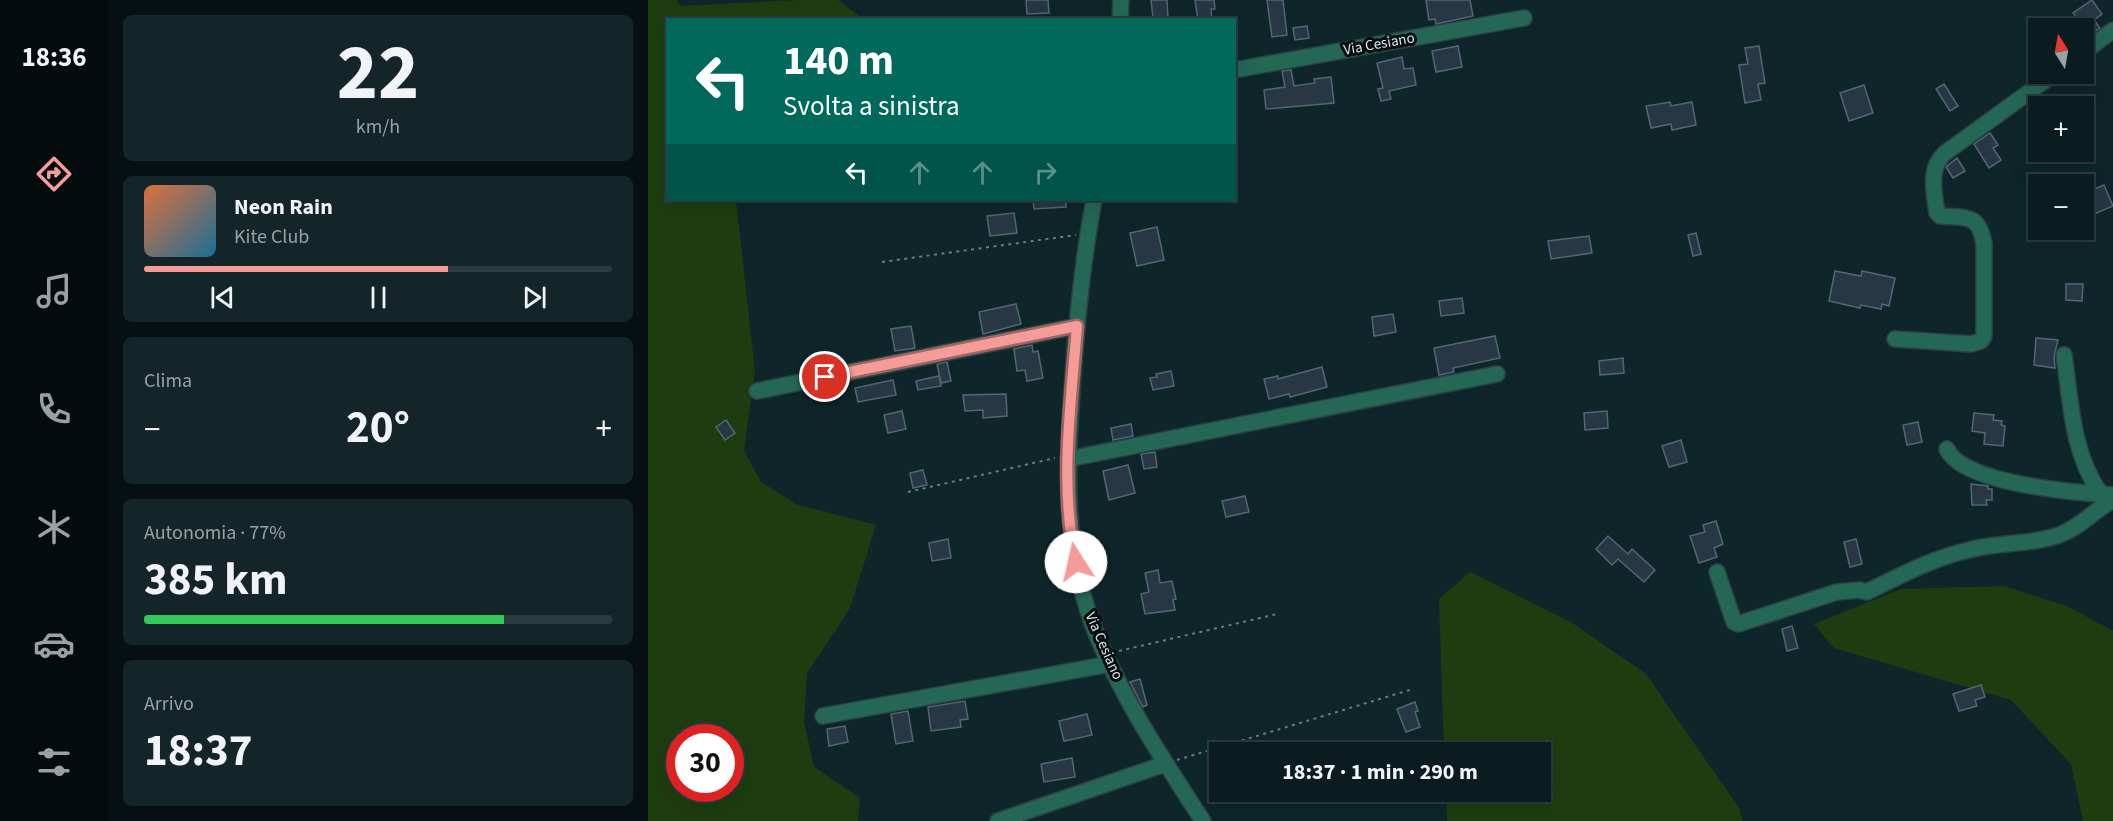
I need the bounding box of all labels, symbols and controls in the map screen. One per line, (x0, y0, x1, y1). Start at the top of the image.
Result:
text: 22 (337, 18, 419, 129)
north arrow (2028, 18, 2094, 84)
map controls (2028, 18, 2094, 240)
street label: Via Cesiano (1342, 27, 1416, 61)
text: 140 m (783, 31, 894, 91)
text: 18:36 (21, 38, 87, 77)
icon: left (684, 42, 762, 120)
text: Svolta a sinistra (783, 87, 960, 126)
button: + (2028, 96, 2094, 162)
text: km/h (356, 113, 400, 141)
icon: directions (33, 153, 75, 195)
icon: left (840, 156, 873, 189)
icon: ahead (903, 156, 936, 189)
icon: ahead (966, 156, 999, 189)
icon: right (1029, 156, 1062, 189)
button: − (2028, 174, 2094, 240)
text: Neon Rain (234, 191, 333, 223)
text: Kite Club (234, 223, 309, 251)
icon: music (33, 270, 75, 312)
icon: previous (206, 281, 239, 314)
icon: pause (362, 281, 395, 314)
icon: next (518, 281, 551, 314)
pin (799, 351, 850, 402)
icon: arrive (808, 360, 841, 393)
text: Clima (144, 367, 192, 395)
icon: phone (33, 388, 75, 430)
text: 20° (346, 396, 410, 460)
text: − (144, 406, 160, 453)
text: + (596, 406, 612, 453)
icon: climate (33, 506, 75, 548)
text: Autonomia · 77% (144, 519, 286, 547)
position arrow (1044, 530, 1108, 594)
text: 385 km (144, 548, 288, 612)
street label: Via Cesiano (1080, 609, 1128, 683)
icon: car (33, 623, 75, 665)
text: Arrivo (144, 690, 194, 718)
text: 18:37 (144, 719, 253, 783)
speed limit sign: 30 (666, 724, 744, 802)
icon: filters (33, 741, 75, 783)
text: 18:37 · 1 min · 290 m (1282, 756, 1478, 788)

